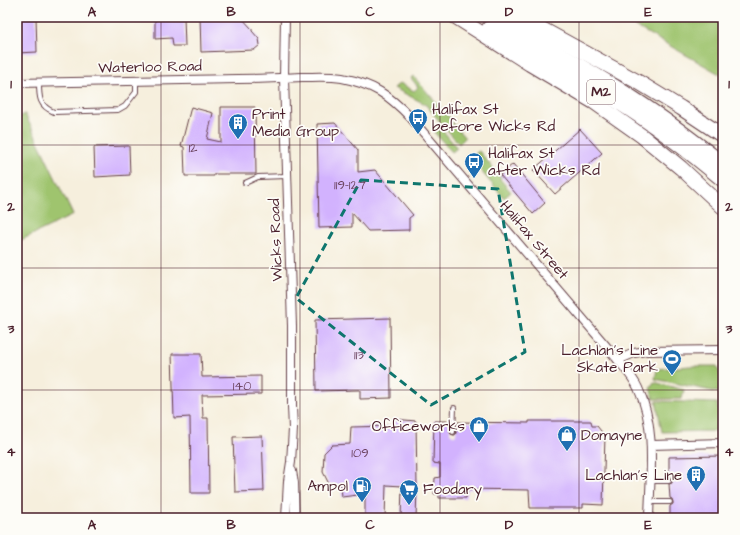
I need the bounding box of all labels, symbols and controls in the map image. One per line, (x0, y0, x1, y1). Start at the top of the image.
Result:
text: A (88, 3, 97, 21)
text: B (226, 3, 236, 21)
text: C (365, 3, 375, 21)
text: D (505, 3, 514, 21)
text: E (644, 3, 652, 21)
street label: Waterloo Road (98, 56, 202, 78)
text: 1 (10, 75, 12, 93)
text: 1 (728, 75, 730, 93)
road number: M2 (587, 80, 615, 104)
place label: Halifax St before Wicks Rd (432, 99, 556, 137)
place label: Print Media Group (252, 104, 339, 142)
bus stop icon: Halifax St before Wicks Rd (407, 107, 429, 135)
building icon: Print Media Group (227, 112, 249, 140)
house number: 12 (188, 139, 198, 157)
place label: Halifax St after Wicks Rd (488, 143, 600, 181)
bus stop icon: Halifax St after Wicks Rd (463, 151, 485, 179)
house number: 119-127 (334, 176, 366, 194)
street label: Halifax Street (495, 196, 573, 284)
text: 2 (6, 198, 15, 216)
street label: Wicks Road (264, 198, 288, 282)
text: 2 (724, 198, 733, 216)
text: 3 (7, 320, 15, 338)
text: 3 (725, 320, 733, 338)
place label: Lachlan's Line Skate Park (561, 340, 658, 378)
house number: 113 (354, 346, 364, 364)
sports icon: Lachlan's Line Skate Park (661, 348, 683, 376)
house number: 140 (233, 377, 251, 395)
shop icon: Officeworks (468, 415, 490, 443)
place label: Officeworks (372, 416, 465, 437)
shop icon: Domayne (556, 424, 578, 452)
place label: Domayne (581, 425, 642, 447)
text: 4 (7, 443, 16, 461)
text: 4 (725, 443, 734, 461)
house number: 109 (351, 444, 369, 462)
building icon: Lachlan's Line (685, 464, 707, 492)
place label: Lachlan's Line (585, 465, 682, 486)
fuel station icon: Ampol (351, 475, 373, 503)
place label: Ampol (308, 476, 348, 497)
supermarket icon: Foodary (398, 478, 420, 506)
place label: Foodary (423, 479, 482, 501)
text: A (88, 516, 97, 534)
text: B (226, 516, 236, 534)
text: C (365, 516, 375, 534)
text: D (505, 516, 514, 534)
text: E (644, 516, 652, 534)

